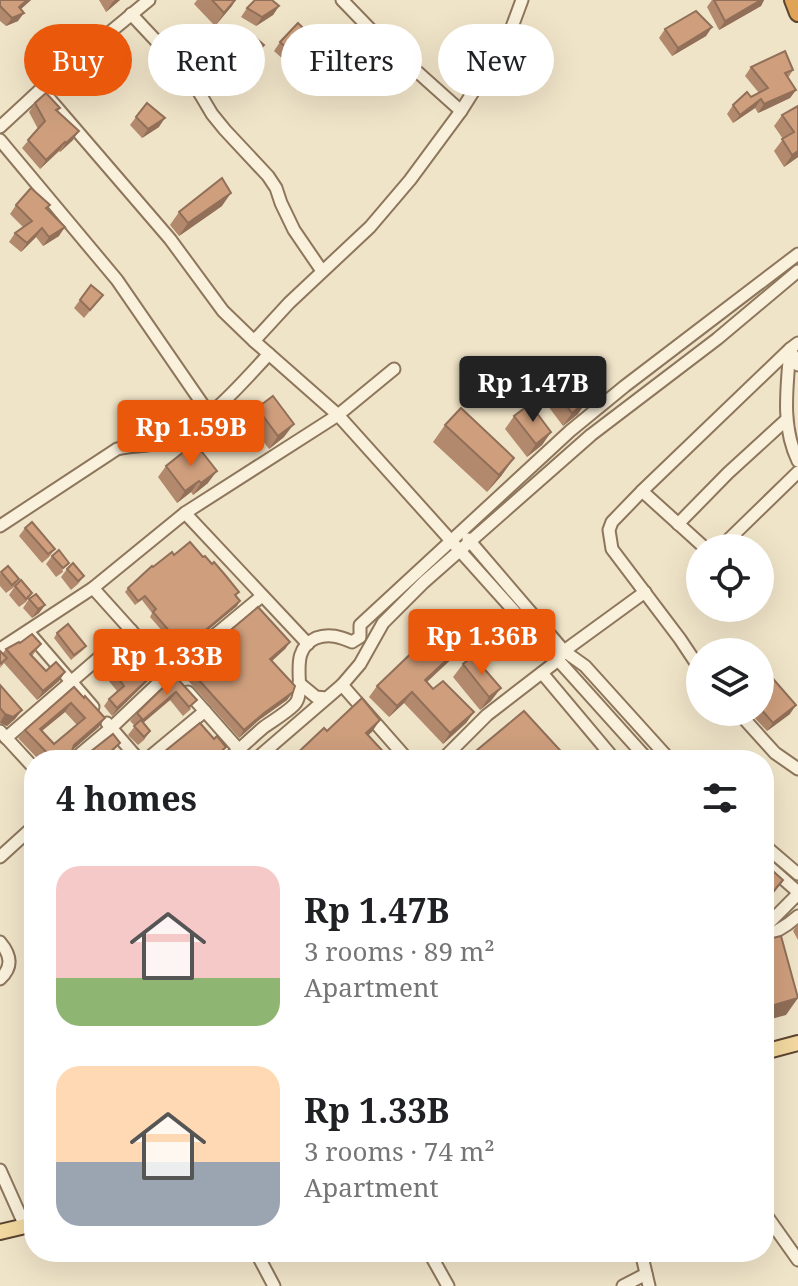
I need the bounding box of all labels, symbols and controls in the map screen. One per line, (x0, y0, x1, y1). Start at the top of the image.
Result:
chip: Buy (24, 24, 132, 96)
chip: Rent (148, 24, 265, 96)
chip: Filters (281, 24, 422, 96)
chip: New (438, 24, 554, 96)
pin: Rp 1.47B (450, 356, 616, 424)
text: Rp 1.47B (477, 364, 589, 400)
pin: Rp 1.59B (108, 400, 274, 468)
text: Rp 1.59B (135, 408, 247, 444)
map controls (686, 534, 774, 726)
button: locate (686, 534, 774, 622)
pin: Rp 1.36B (399, 609, 565, 677)
text: Rp 1.36B (426, 617, 538, 653)
pin: Rp 1.33B (84, 629, 250, 697)
text: Rp 1.33B (111, 637, 223, 673)
button: layers (686, 638, 774, 726)
text: 4 homes (56, 775, 197, 821)
icon: filters (698, 776, 742, 820)
text: Rp 1.47B (304, 887, 449, 933)
icon: home (120, 898, 216, 994)
text: 3 rooms · 89 m² (304, 933, 495, 969)
text: Apartment (304, 969, 439, 1005)
text: Rp 1.33B (304, 1087, 449, 1133)
icon: home (120, 1098, 216, 1194)
text: 3 rooms · 74 m² (304, 1133, 495, 1169)
text: Apartment (304, 1169, 439, 1205)

